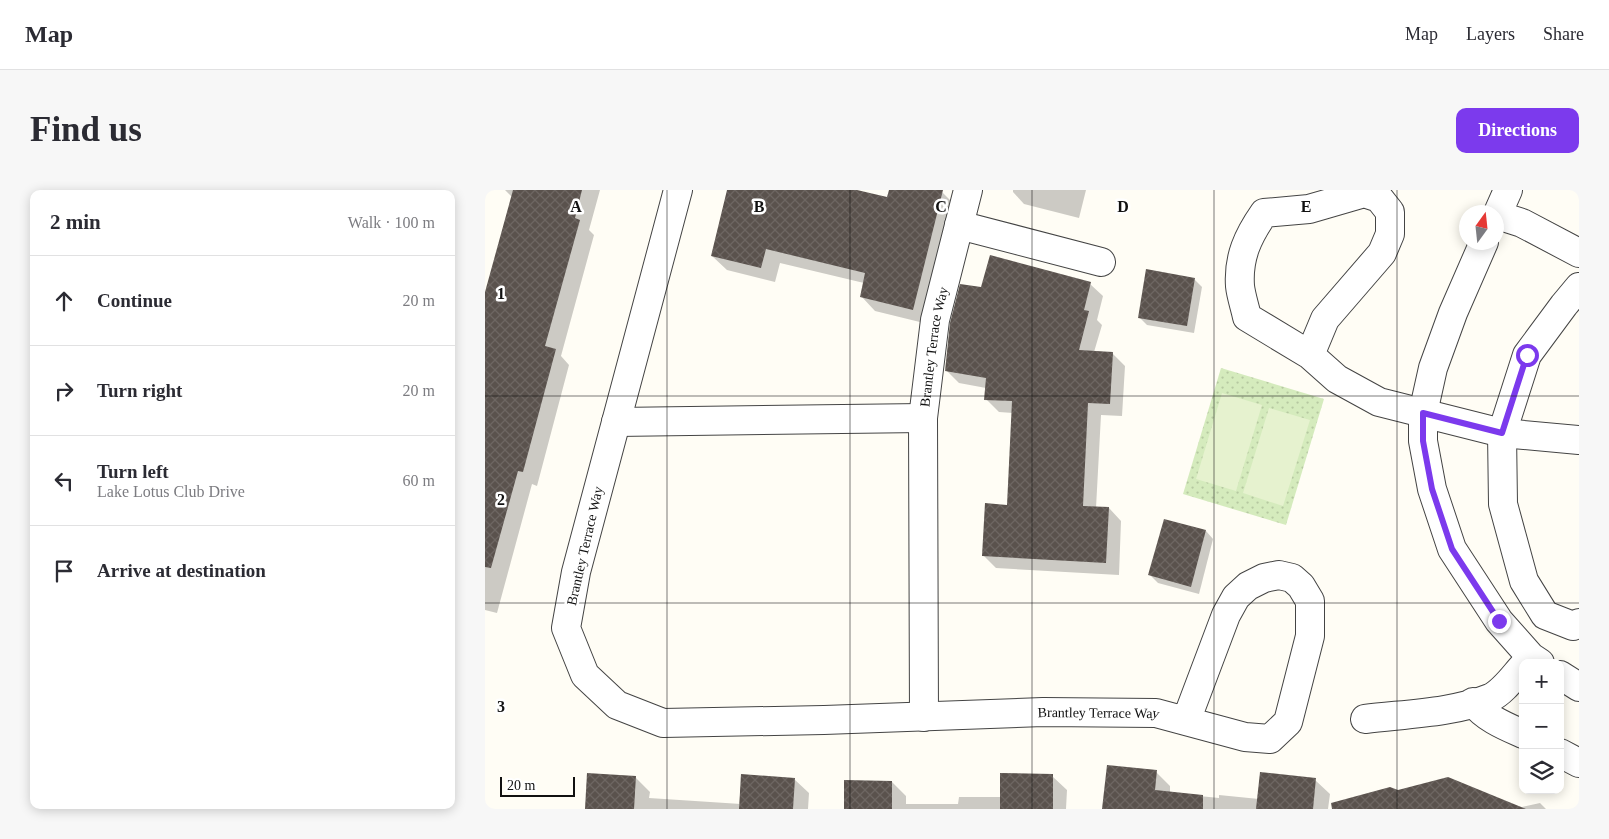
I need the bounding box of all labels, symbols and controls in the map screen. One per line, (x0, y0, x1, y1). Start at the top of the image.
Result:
text: Map (25, 21, 73, 47)
text: Map (1405, 24, 1438, 44)
text: Layers (1466, 24, 1515, 44)
text: Share (1543, 24, 1584, 44)
button: Directions (1456, 108, 1579, 153)
text: Find us (30, 110, 142, 149)
text: A (570, 198, 582, 215)
text: B (754, 198, 765, 215)
text: C (935, 198, 947, 215)
text: D (1117, 198, 1129, 215)
text: E (1301, 198, 1311, 215)
north arrow (1459, 205, 1504, 250)
text: 2 min (50, 210, 101, 234)
text: Walk · 100 m (348, 214, 435, 231)
text: 1 (497, 285, 505, 302)
street label: Brantley Terrace Way (917, 285, 951, 408)
icon: ahead (50, 287, 78, 315)
text: Continue (97, 290, 172, 311)
text: 20 m (403, 292, 435, 309)
route start (1516, 344, 1539, 367)
icon: right (50, 377, 78, 405)
text: Turn right (97, 380, 182, 401)
text: 20 m (403, 382, 435, 399)
text: Turn left (97, 461, 169, 482)
icon: left (50, 467, 78, 495)
text: 60 m (403, 472, 435, 489)
text: Lake Lotus Club Drive (97, 483, 245, 500)
street label: Brantley Terrace Way (564, 485, 606, 607)
text: 2 (497, 491, 505, 508)
icon: arrive (50, 557, 78, 585)
text: Arrive at destination (97, 560, 266, 581)
route end (1488, 610, 1511, 633)
map controls (1519, 659, 1564, 794)
button: + (1519, 659, 1564, 704)
text: 3 (497, 698, 505, 715)
street label: Brantley Terrace Way (1037, 704, 1161, 721)
button: − (1519, 704, 1564, 749)
button: layers (1519, 749, 1564, 794)
scale bar (500, 774, 575, 797)
text: 20 m (507, 778, 535, 793)

